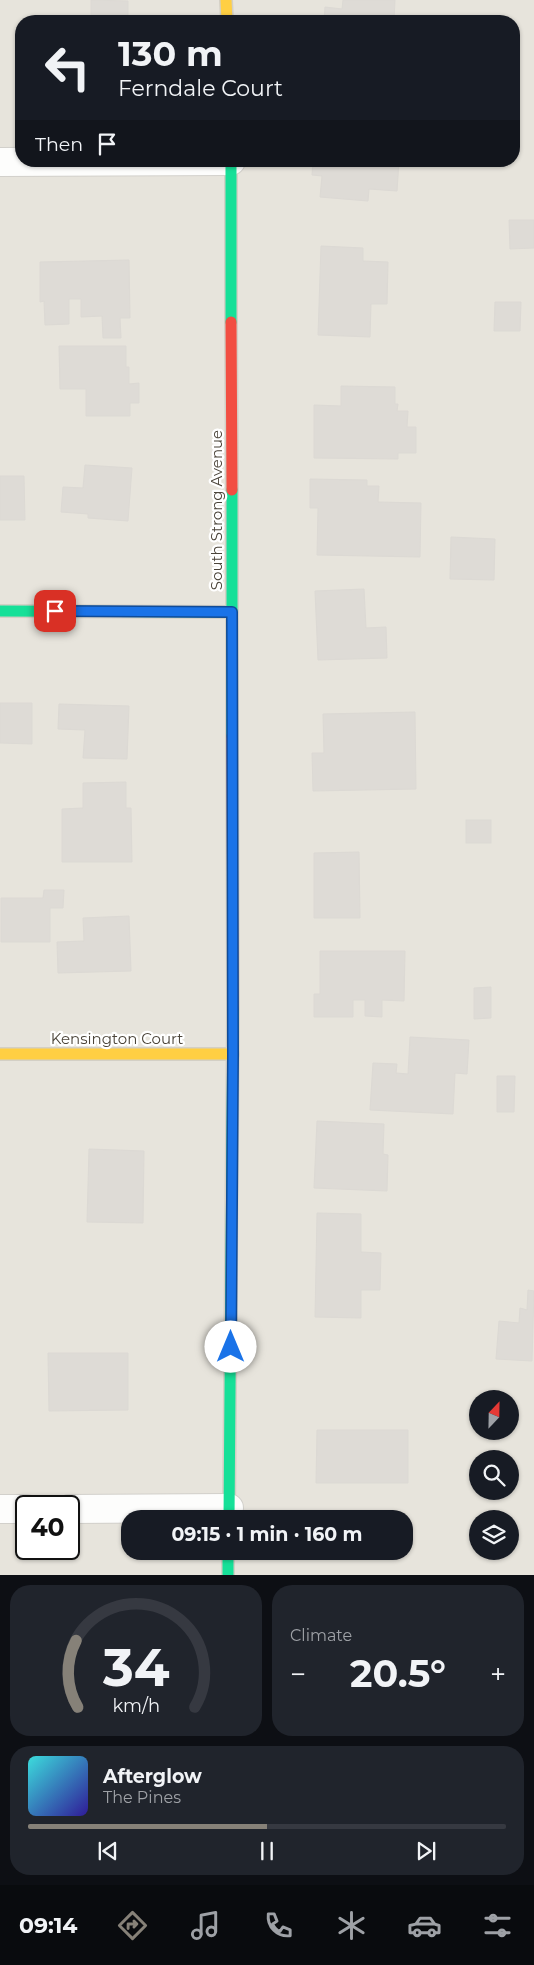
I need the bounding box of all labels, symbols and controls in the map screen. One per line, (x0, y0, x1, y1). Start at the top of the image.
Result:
text: 130 m (118, 32, 223, 75)
icon: left (35, 35, 100, 100)
text: Ferndale Court (118, 75, 283, 102)
icon: arrive (93, 130, 121, 158)
text: Then (35, 133, 83, 156)
street label: South Strong Avenue (207, 430, 226, 590)
pin (34, 590, 76, 632)
icon: arrive (41, 597, 69, 625)
street label: Kensington Court (51, 1029, 183, 1048)
position arrow (204, 1320, 256, 1372)
north arrow (469, 1390, 519, 1440)
map controls (469, 1390, 519, 1560)
button: search (469, 1450, 519, 1500)
speed limit sign: 40 (15, 1495, 80, 1560)
button: layers (469, 1510, 519, 1560)
text: 09:15 · 1 min · 160 m (171, 1523, 363, 1546)
text: Climate (290, 1626, 352, 1645)
text: 34 (102, 1636, 169, 1699)
text: 20.5° (350, 1650, 446, 1697)
text: − (290, 1657, 306, 1691)
text: + (490, 1657, 506, 1691)
text: km/h (112, 1695, 160, 1716)
text: Afterglow (103, 1765, 202, 1788)
text: The Pines (103, 1788, 181, 1807)
icon: previous (94, 1837, 122, 1865)
icon: pause (253, 1837, 281, 1865)
icon: next (412, 1837, 440, 1865)
icon: directions (115, 1908, 150, 1943)
icon: music (188, 1908, 223, 1943)
icon: phone (261, 1908, 296, 1943)
icon: climate (334, 1908, 369, 1943)
icon: car (407, 1908, 442, 1943)
icon: filters (480, 1908, 515, 1943)
text: 09:14 (19, 1912, 77, 1939)

